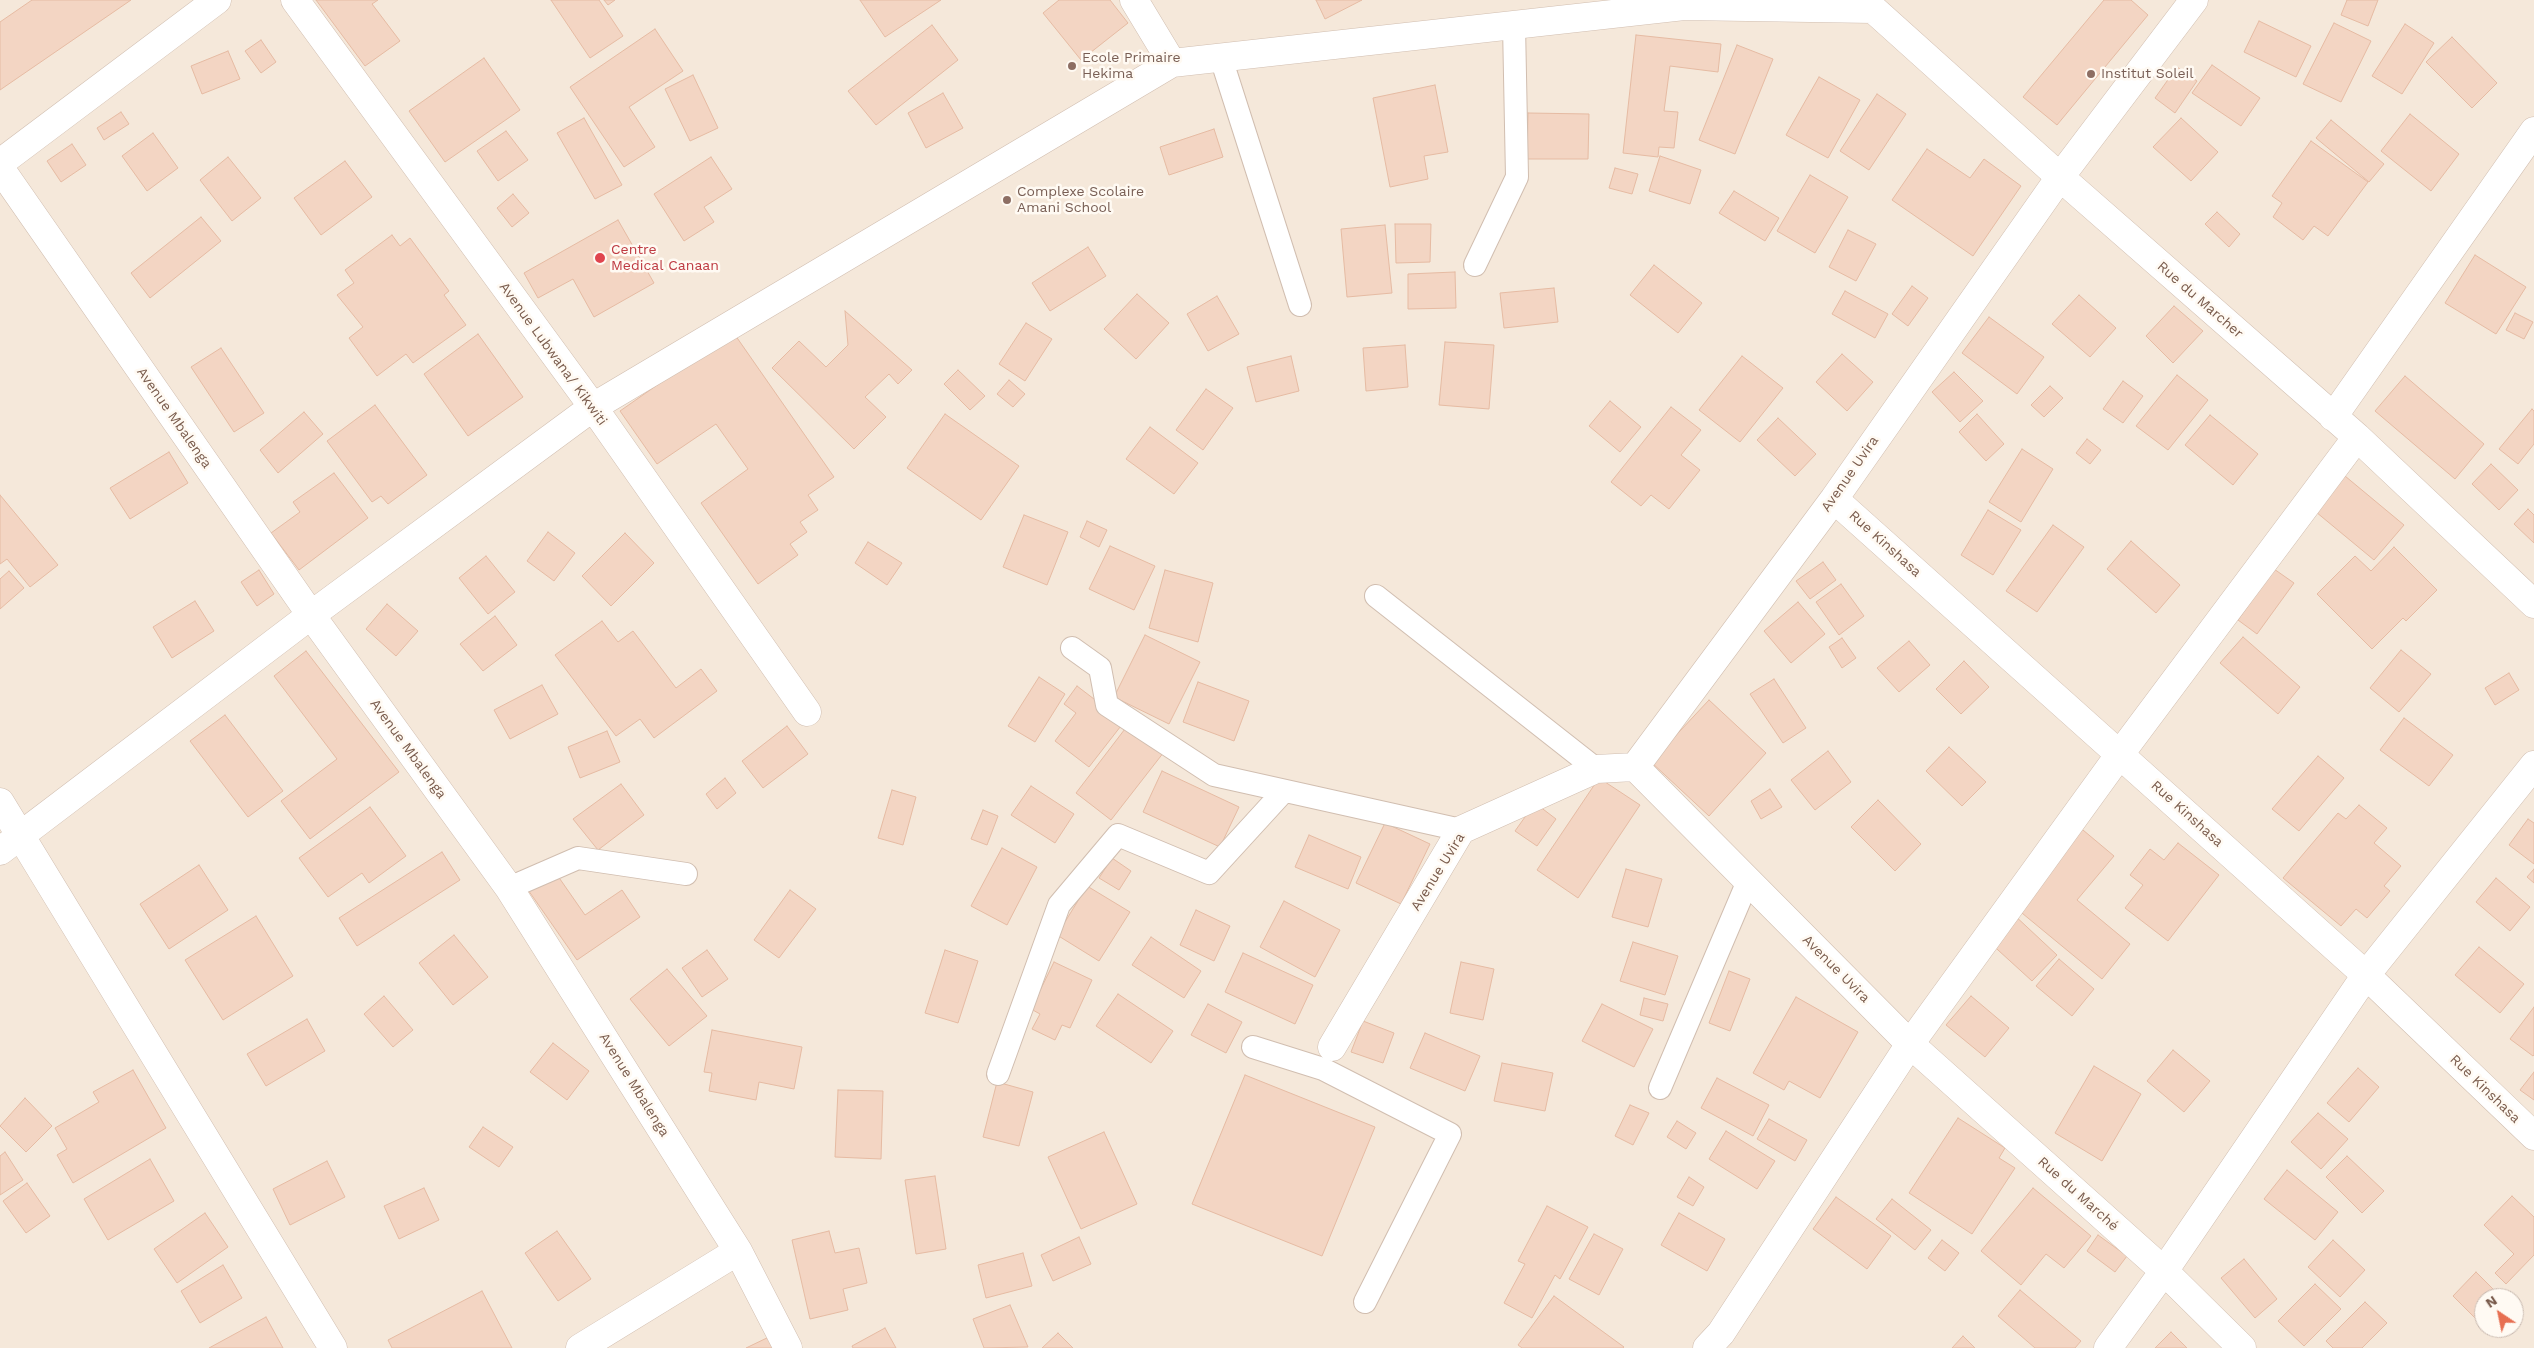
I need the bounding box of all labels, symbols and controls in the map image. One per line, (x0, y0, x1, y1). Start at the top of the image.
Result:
place label: Ecole Primaire Hekima (1082, 50, 1181, 82)
marker: Ecole Primaire Hekima (1066, 60, 1078, 72)
place label: Institut Soleil (2101, 66, 2194, 82)
marker: Institut Soleil (2085, 68, 2097, 80)
place label: Complexe Scolaire Amani School (1017, 184, 1144, 216)
marker: Complexe Scolaire Amani School (1001, 194, 1013, 206)
place label: Centre Medical Canaan (611, 242, 719, 274)
marker: Centre Medical Canaan (593, 251, 607, 265)
street label: Rue du Marcher (2154, 258, 2246, 342)
street label: Avenue Lubwana/ Kikwiti (496, 279, 610, 429)
street label: Avenue Mbalenga (133, 364, 215, 472)
street label: Avenue Uvira (1818, 433, 1882, 515)
street label: Rue Kinshasa (1845, 507, 1925, 581)
street label: Avenue Mbalenga (366, 696, 450, 802)
street label: Rue Kinshasa (2147, 777, 2227, 851)
street label: Avenue Uvira (1407, 830, 1469, 914)
street label: Avenue Uvira (1799, 932, 1873, 1006)
street label: Avenue Mbalenga (595, 1030, 673, 1140)
street label: Rue Kinshasa (2446, 1051, 2524, 1127)
street label: Rue du Marché (2034, 1153, 2122, 1235)
north arrow (2474, 1288, 2524, 1338)
text: N (2482, 1292, 2500, 1311)

